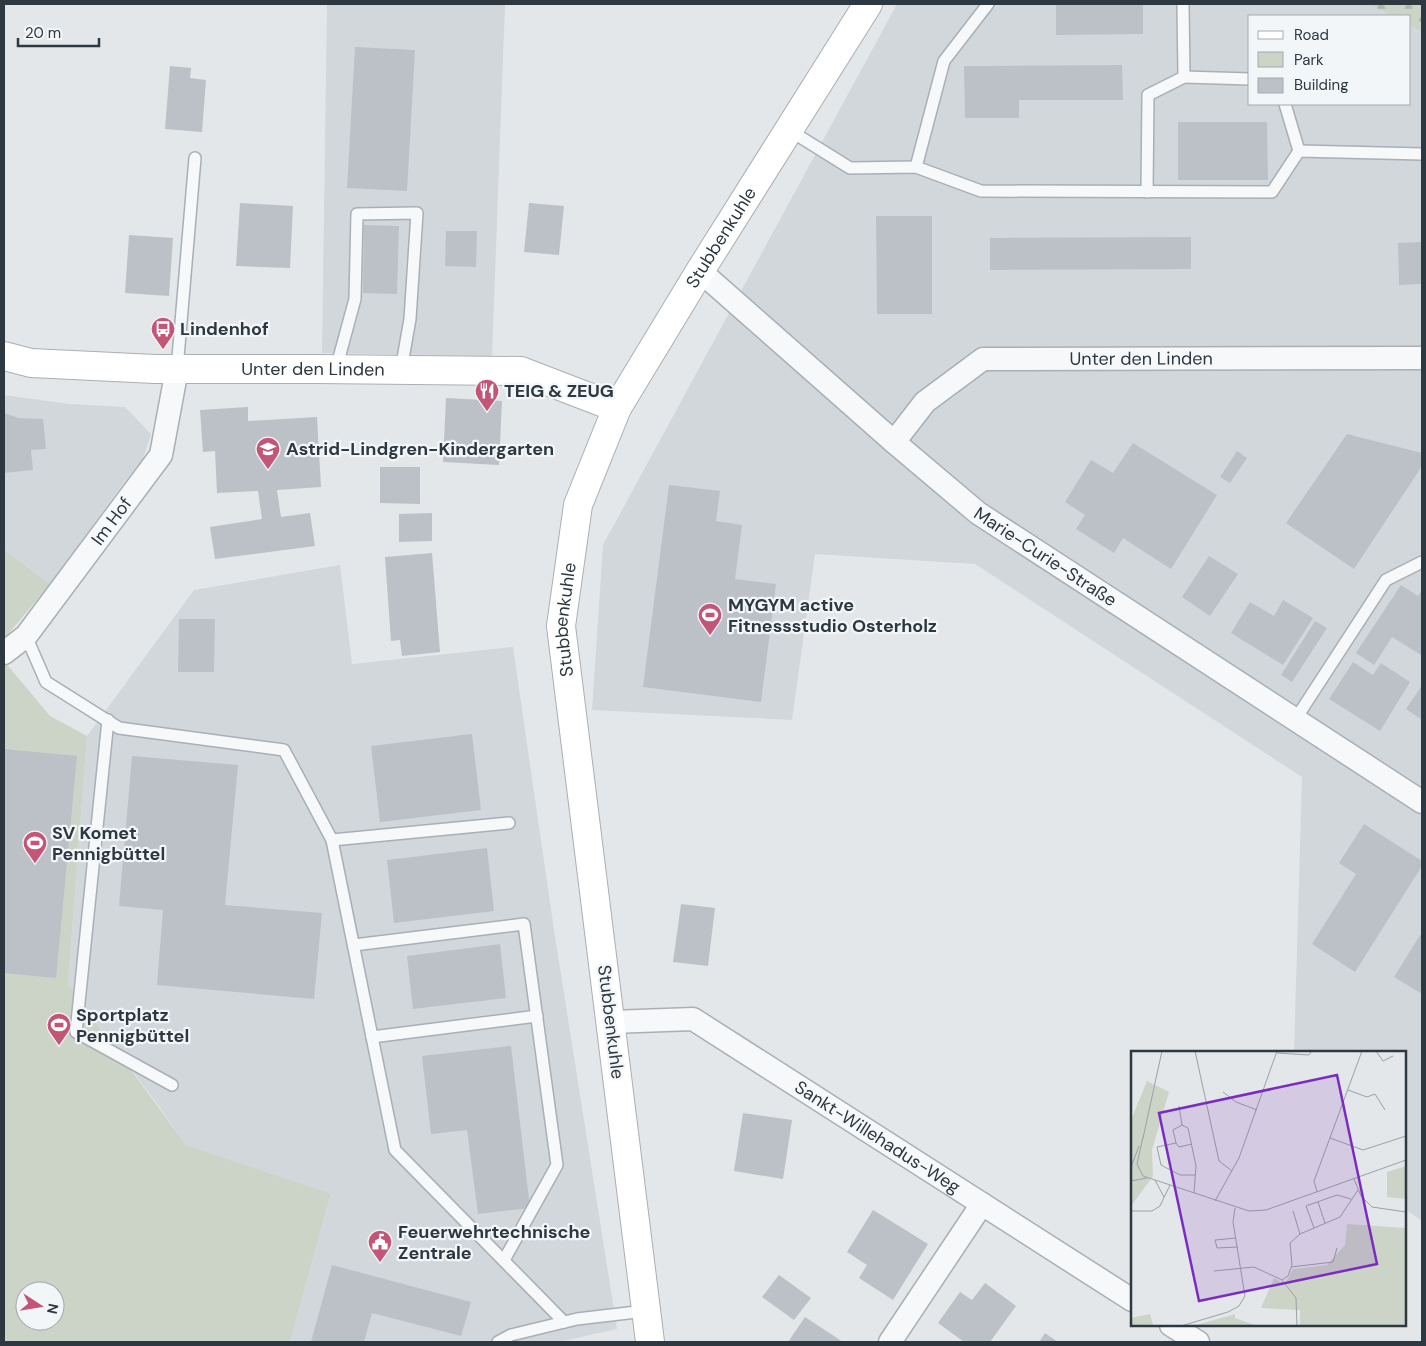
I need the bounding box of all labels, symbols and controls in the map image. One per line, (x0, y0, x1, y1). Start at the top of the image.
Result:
scale bar (18, 15, 99, 47)
legend (1248, 15, 1411, 105)
text: 20 m (25, 23, 61, 43)
text: Road (1294, 25, 1329, 45)
text: Park (1294, 50, 1324, 70)
text: Building (1294, 75, 1349, 95)
street label: Stubbenkuhle (680, 182, 762, 293)
bus stop icon: Lindenhof (150, 316, 176, 350)
place label: Lindenhof (180, 317, 269, 341)
street label: Unter den Linden (1069, 346, 1213, 371)
street label: Unter den Linden (241, 357, 385, 382)
restaurant icon: TEIG & ZEUG (474, 378, 500, 412)
place label: TEIG & ZEUG (504, 379, 614, 403)
school or university icon: Astrid-Lindgren-Kindergarten (255, 436, 281, 470)
place label: Astrid-Lindgren-Kindergarten (286, 437, 554, 461)
street label: Im Hof (86, 492, 137, 550)
street label: Marie-Curie-Straße (969, 502, 1122, 612)
street label: Stubbenkuhle (549, 561, 582, 678)
place label: MYGYM active Fitnessstudio Osterholz (728, 593, 937, 638)
sports icon: MYGYM active Fitnessstudio Osterholz (697, 602, 723, 636)
place label: SV Komet Pennigbüttel (52, 821, 165, 866)
sports icon: SV Komet Pennigbüttel (22, 830, 48, 864)
street label: Stubbenkuhle (592, 964, 630, 1080)
place label: Sportplatz Pennigbüttel (76, 1003, 189, 1048)
sports icon: Sportplatz Pennigbüttel (46, 1012, 72, 1046)
inset map (1131, 1051, 1406, 1326)
street label: Sankt-Willehadus-Weg (790, 1075, 965, 1199)
place label: Feuerwehrtechnische Zentrale (398, 1220, 591, 1265)
public building icon: Feuerwehrtechnische Zentrale (367, 1229, 393, 1263)
north arrow (15, 1281, 65, 1331)
text: N (43, 1302, 63, 1316)

